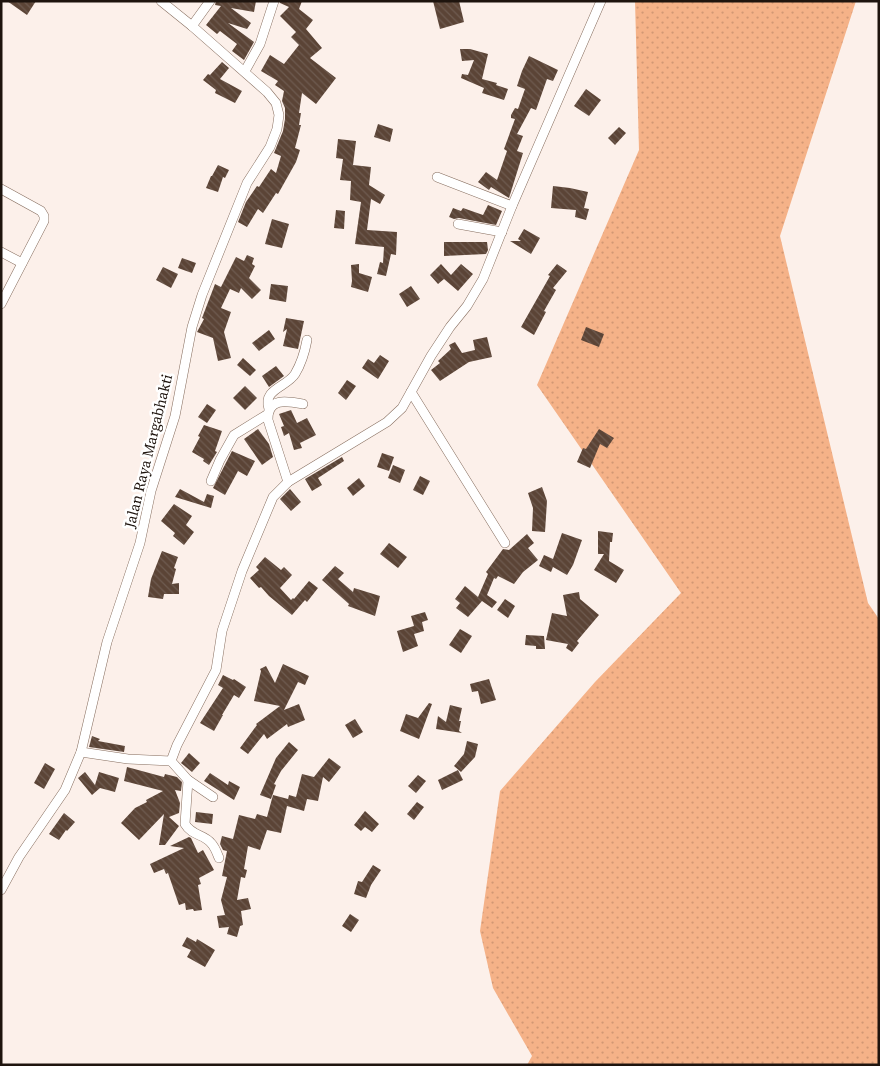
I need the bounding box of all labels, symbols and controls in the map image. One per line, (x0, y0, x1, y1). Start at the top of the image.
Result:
street label: Jalan Raya Margabhakti (118, 372, 177, 531)

